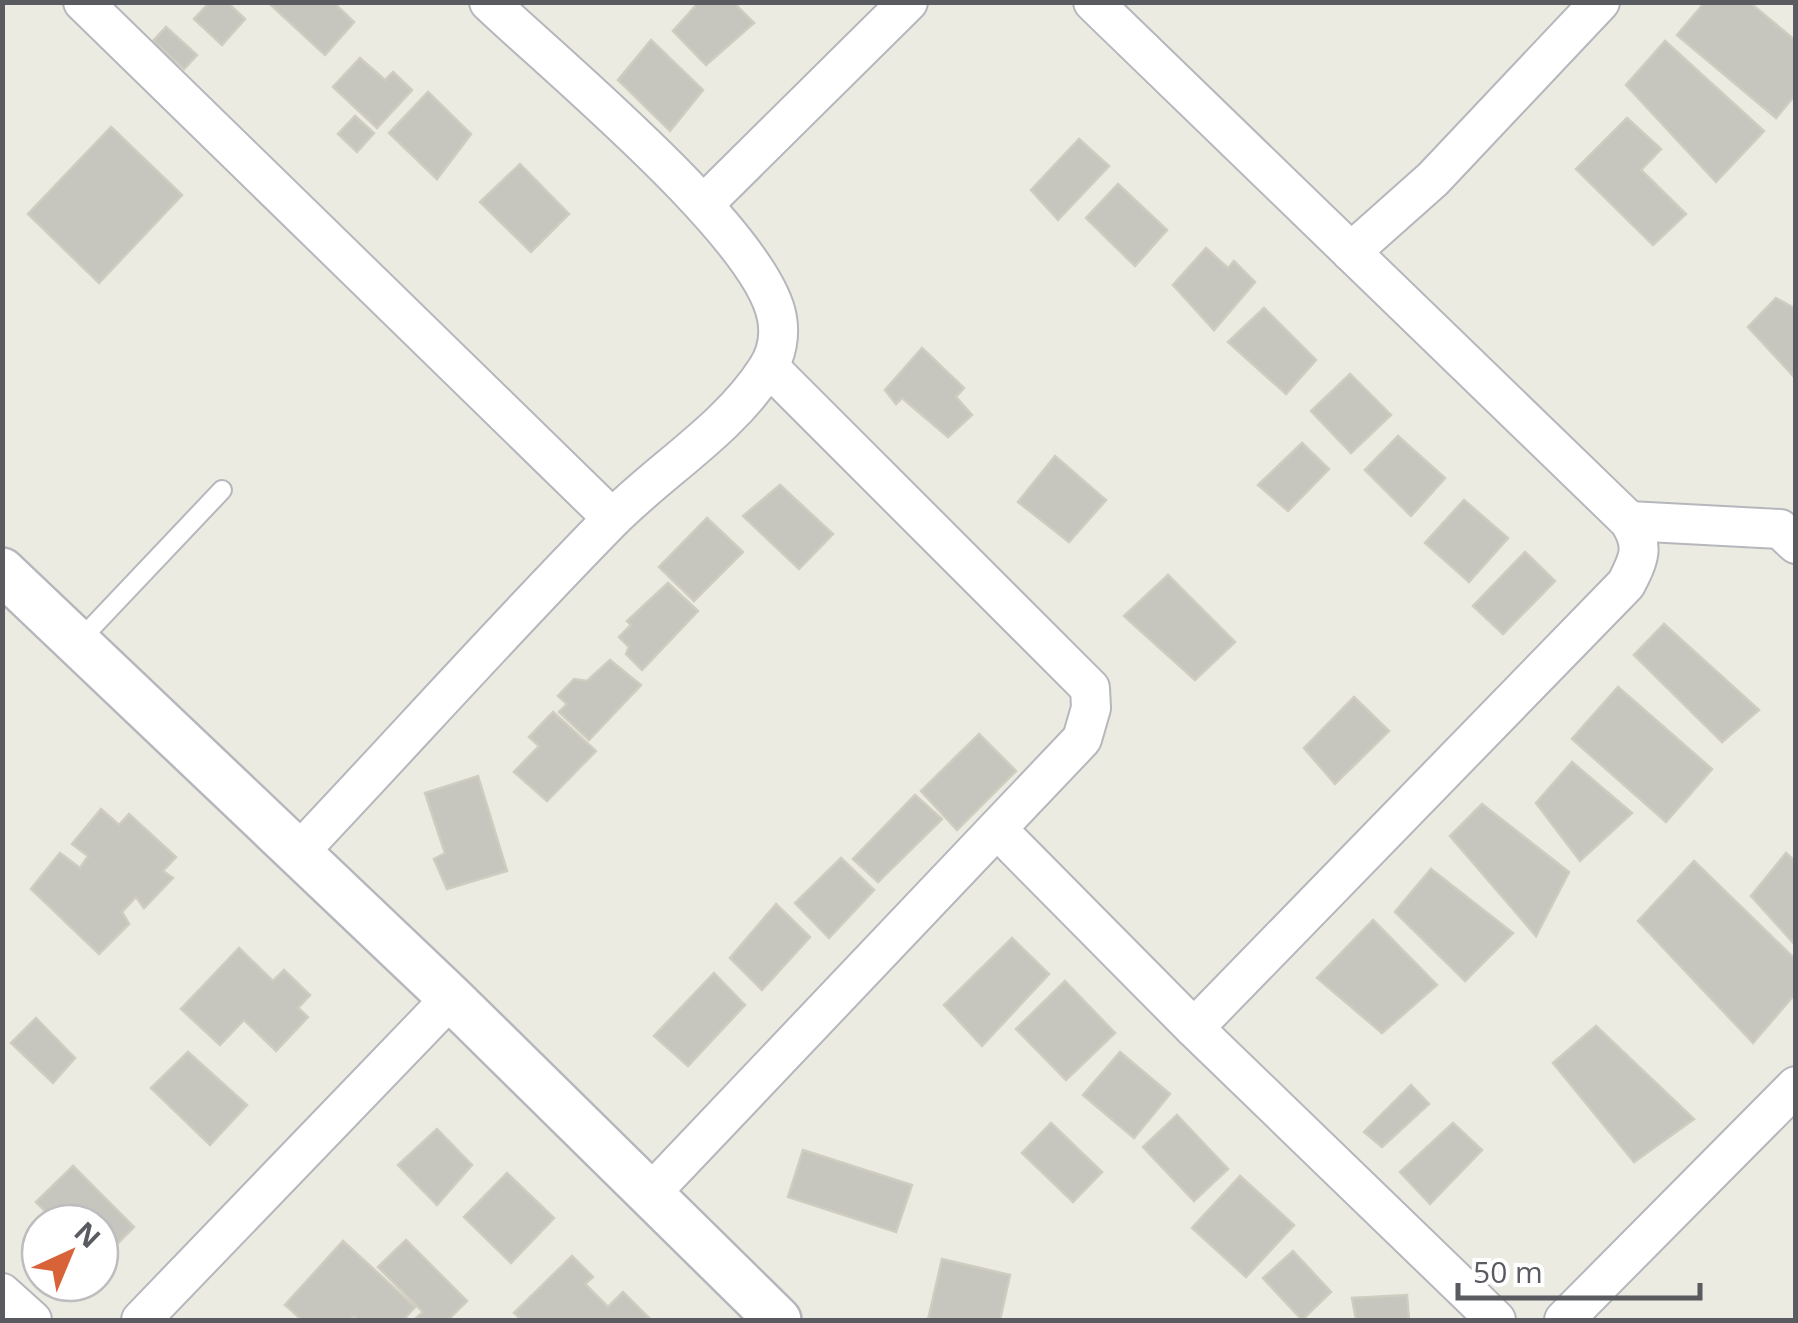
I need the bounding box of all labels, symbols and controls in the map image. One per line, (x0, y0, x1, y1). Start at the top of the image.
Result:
north arrow (20, 1203, 120, 1303)
text: N (67, 1213, 109, 1256)
scale bar (1458, 1238, 1700, 1300)
text: 50 m (1473, 1251, 1543, 1292)

